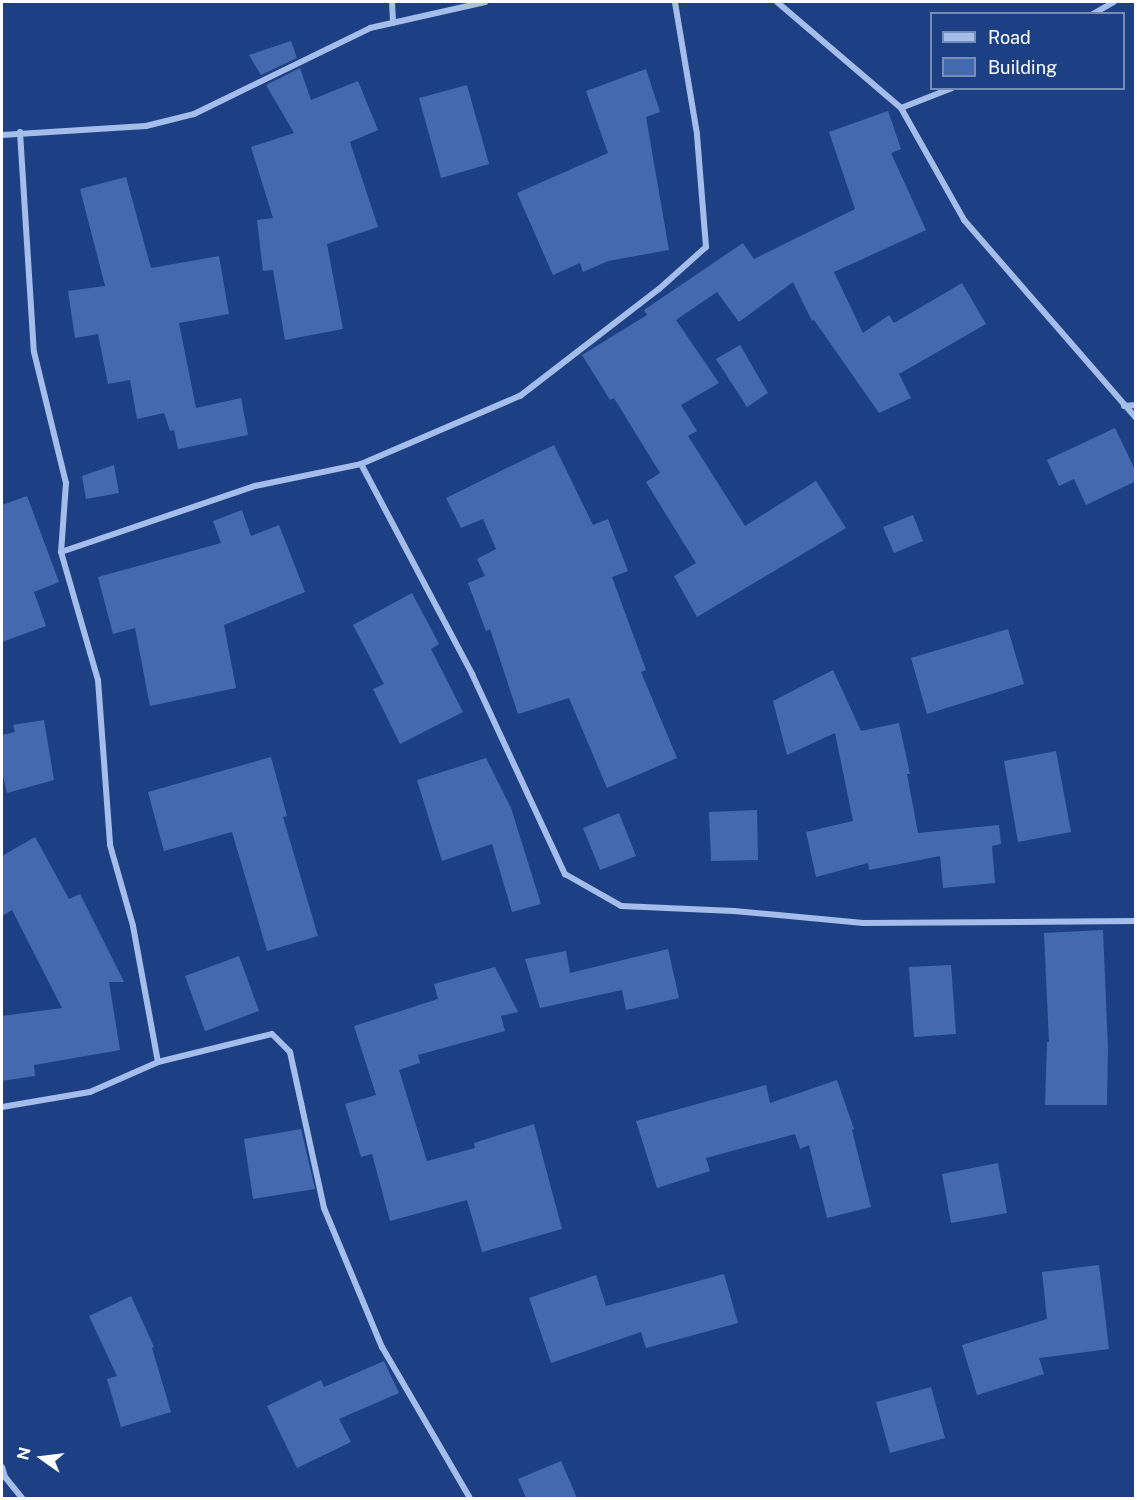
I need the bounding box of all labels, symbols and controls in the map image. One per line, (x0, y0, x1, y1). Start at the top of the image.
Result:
legend (930, 12, 1125, 90)
text: Road (988, 27, 1031, 48)
text: Building (988, 57, 1057, 78)
north arrow (12, 1428, 72, 1488)
text: N (13, 1445, 35, 1462)

